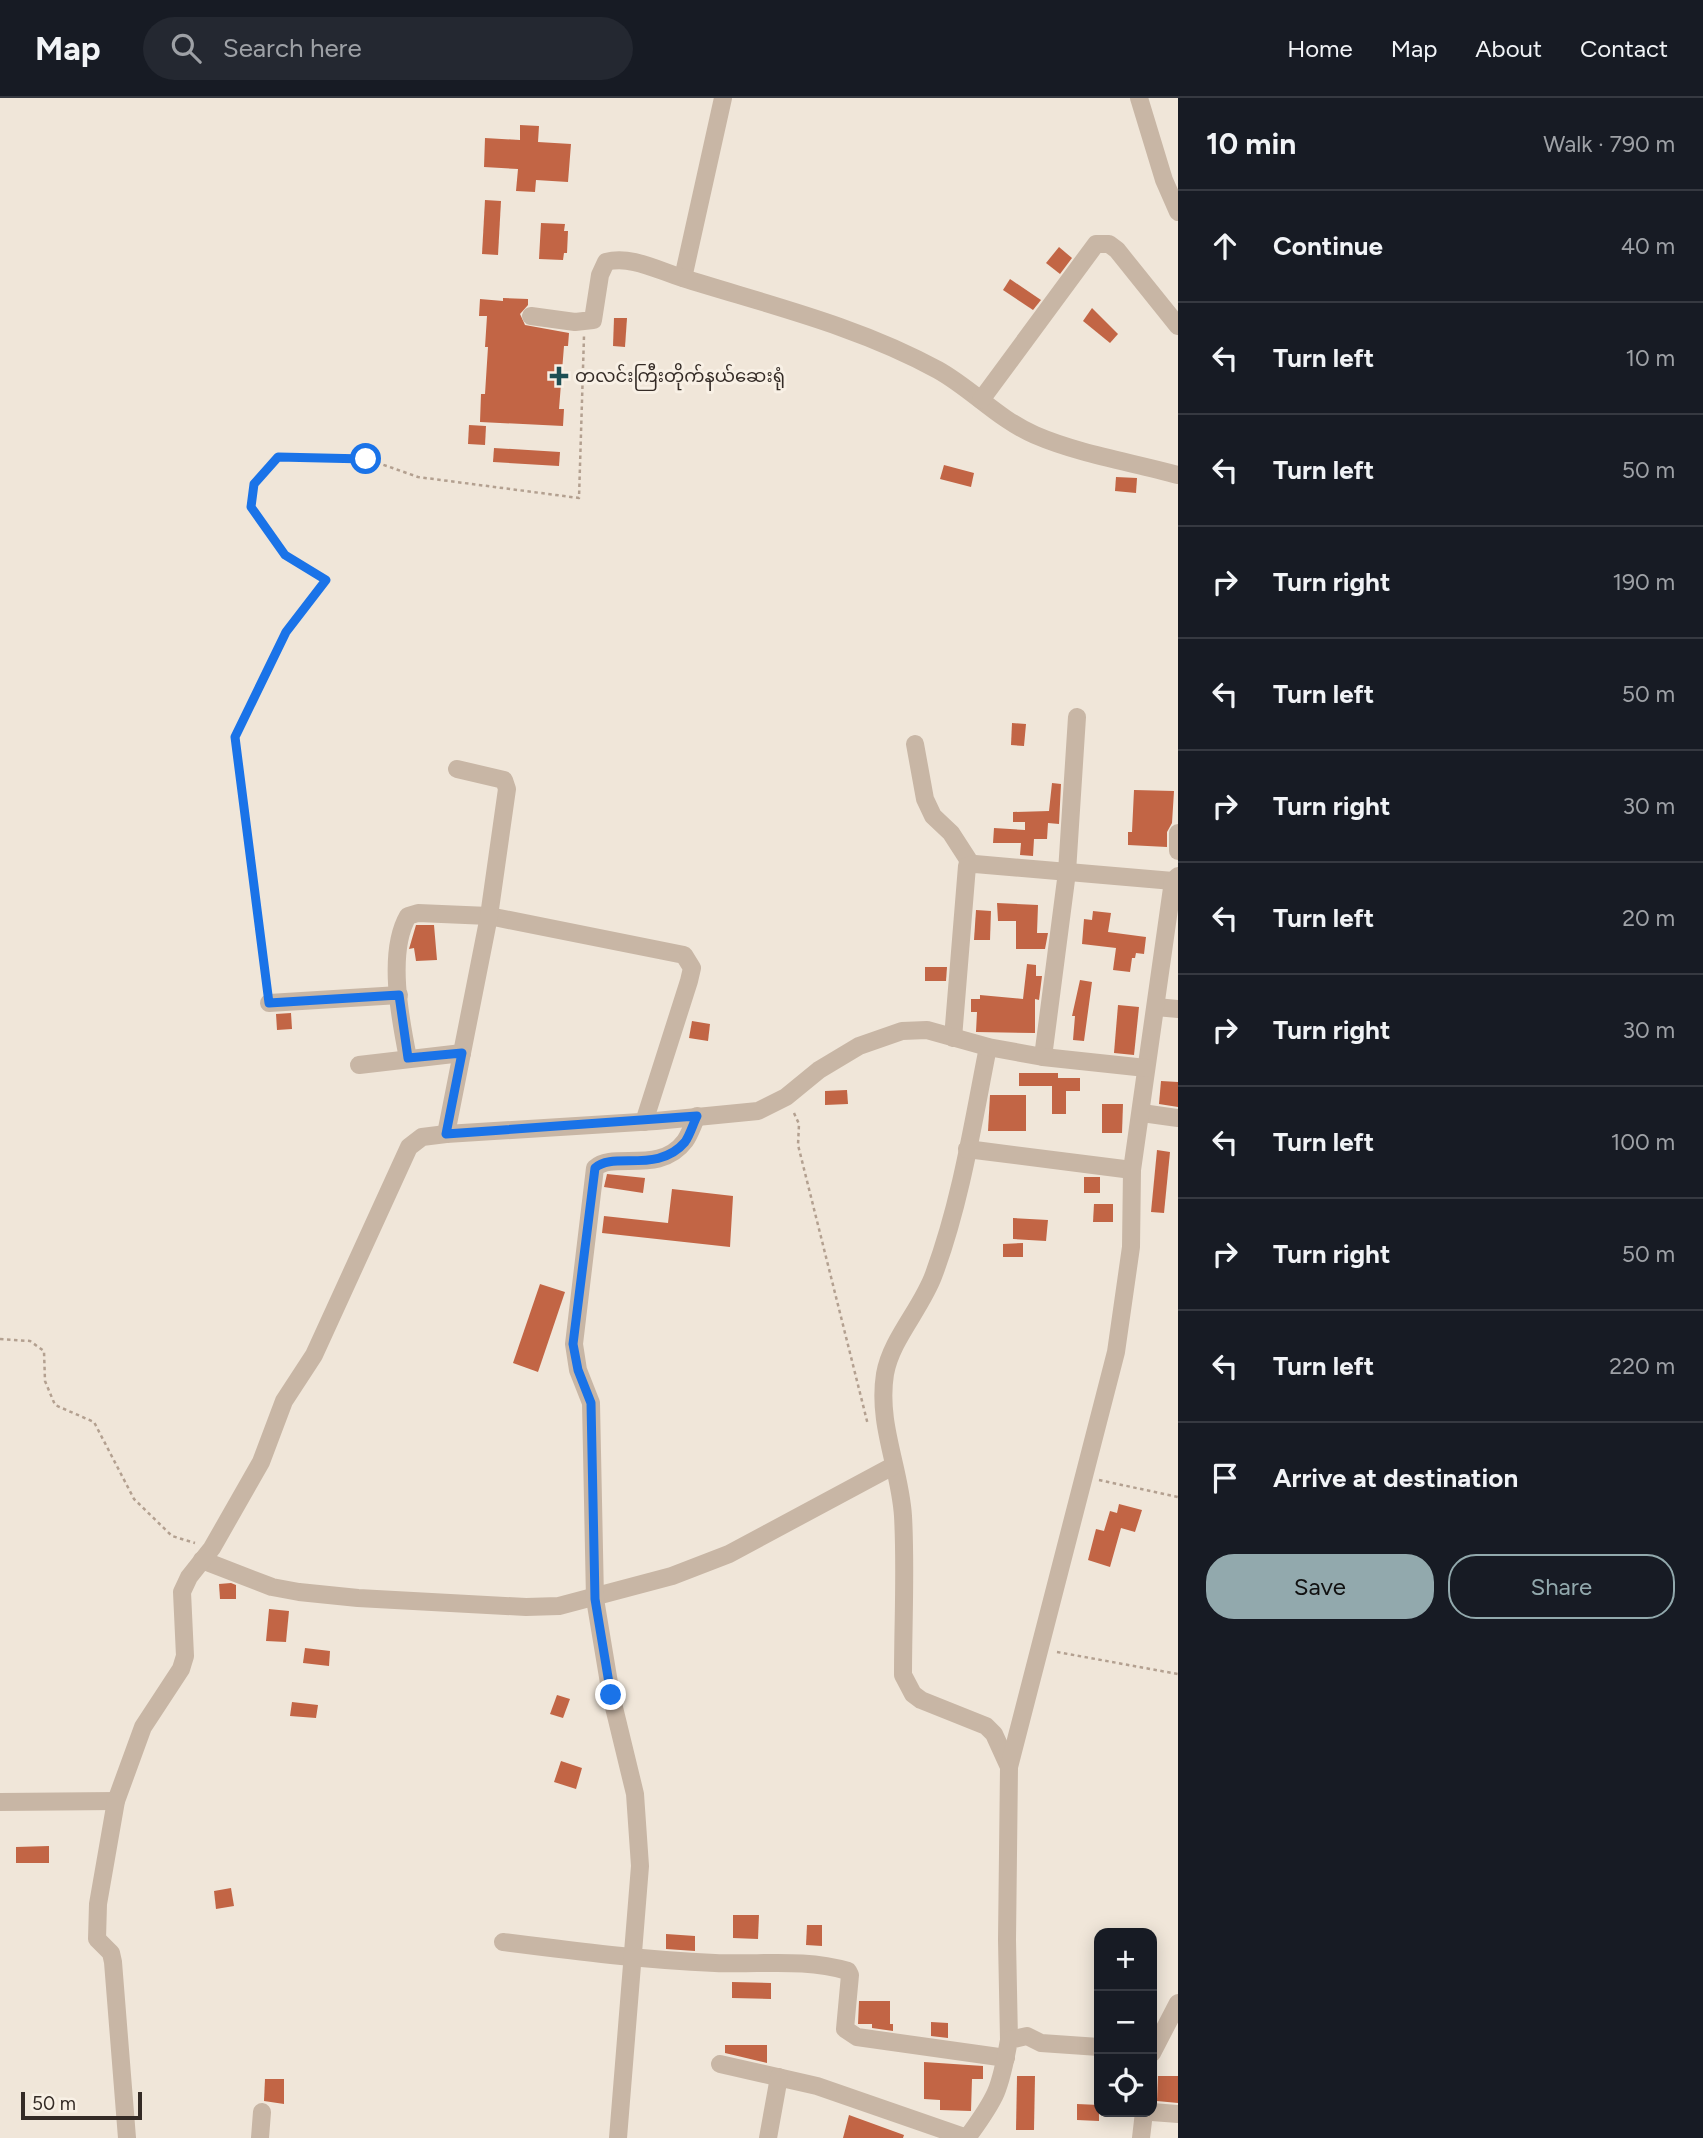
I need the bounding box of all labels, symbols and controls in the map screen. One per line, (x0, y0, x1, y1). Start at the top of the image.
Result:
search box (143, 17, 633, 80)
text: Map (35, 29, 101, 68)
icon: search (167, 29, 205, 67)
text: Search here (223, 32, 362, 64)
text: Home (1287, 34, 1353, 63)
text: Map (1391, 34, 1437, 63)
text: About (1475, 34, 1542, 63)
text: Contact (1580, 34, 1668, 63)
text: 10 min (1206, 125, 1296, 162)
text: Walk · 790 m (1543, 130, 1675, 158)
icon: ahead (1206, 227, 1244, 265)
text: Continue (1273, 230, 1383, 262)
text: 40 m (1621, 232, 1675, 260)
icon: left (1206, 339, 1244, 377)
text: Turn left (1273, 342, 1374, 374)
text: 10 m (1626, 344, 1675, 372)
place label: တလင်းကြီးတိုက်နယ်ဆေးရုံ (575, 362, 785, 391)
marker: တလင်းကြီးတိုက်နယ်ဆေးရုံ (549, 366, 569, 386)
route start (350, 443, 381, 474)
icon: left (1206, 451, 1244, 489)
text: Turn left (1273, 454, 1374, 486)
text: 50 m (1622, 456, 1675, 484)
icon: right (1206, 563, 1244, 601)
text: Turn right (1273, 566, 1390, 598)
text: 190 m (1612, 568, 1675, 596)
icon: left (1206, 675, 1244, 713)
text: Turn left (1273, 678, 1374, 710)
text: 50 m (1622, 680, 1675, 708)
icon: right (1206, 787, 1244, 825)
text: Turn right (1273, 790, 1390, 822)
text: 30 m (1622, 792, 1675, 820)
icon: left (1206, 899, 1244, 937)
text: Turn left (1273, 902, 1374, 934)
text: 20 m (1622, 904, 1675, 932)
icon: right (1206, 1011, 1244, 1049)
text: Turn right (1273, 1014, 1390, 1046)
text: 30 m (1622, 1016, 1675, 1044)
icon: left (1206, 1123, 1244, 1161)
text: Turn left (1273, 1126, 1374, 1158)
text: 100 m (1611, 1128, 1675, 1156)
icon: right (1206, 1235, 1244, 1273)
text: Turn right (1273, 1238, 1390, 1270)
text: 50 m (1622, 1240, 1675, 1268)
icon: left (1206, 1347, 1244, 1385)
text: Turn left (1273, 1350, 1374, 1382)
text: 220 m (1609, 1352, 1675, 1380)
icon: arrive (1206, 1459, 1244, 1497)
text: Arrive at destination (1273, 1462, 1518, 1494)
button: Save (1206, 1554, 1434, 1619)
button: Share (1448, 1554, 1675, 1619)
route end (595, 1679, 626, 1710)
map controls (1094, 1928, 1157, 2117)
button: + (1094, 1928, 1157, 1991)
button: − (1094, 1991, 1157, 2054)
button: locate (1094, 2054, 1157, 2117)
scale bar (21, 2089, 142, 2121)
text: 50 m (32, 2092, 76, 2115)

